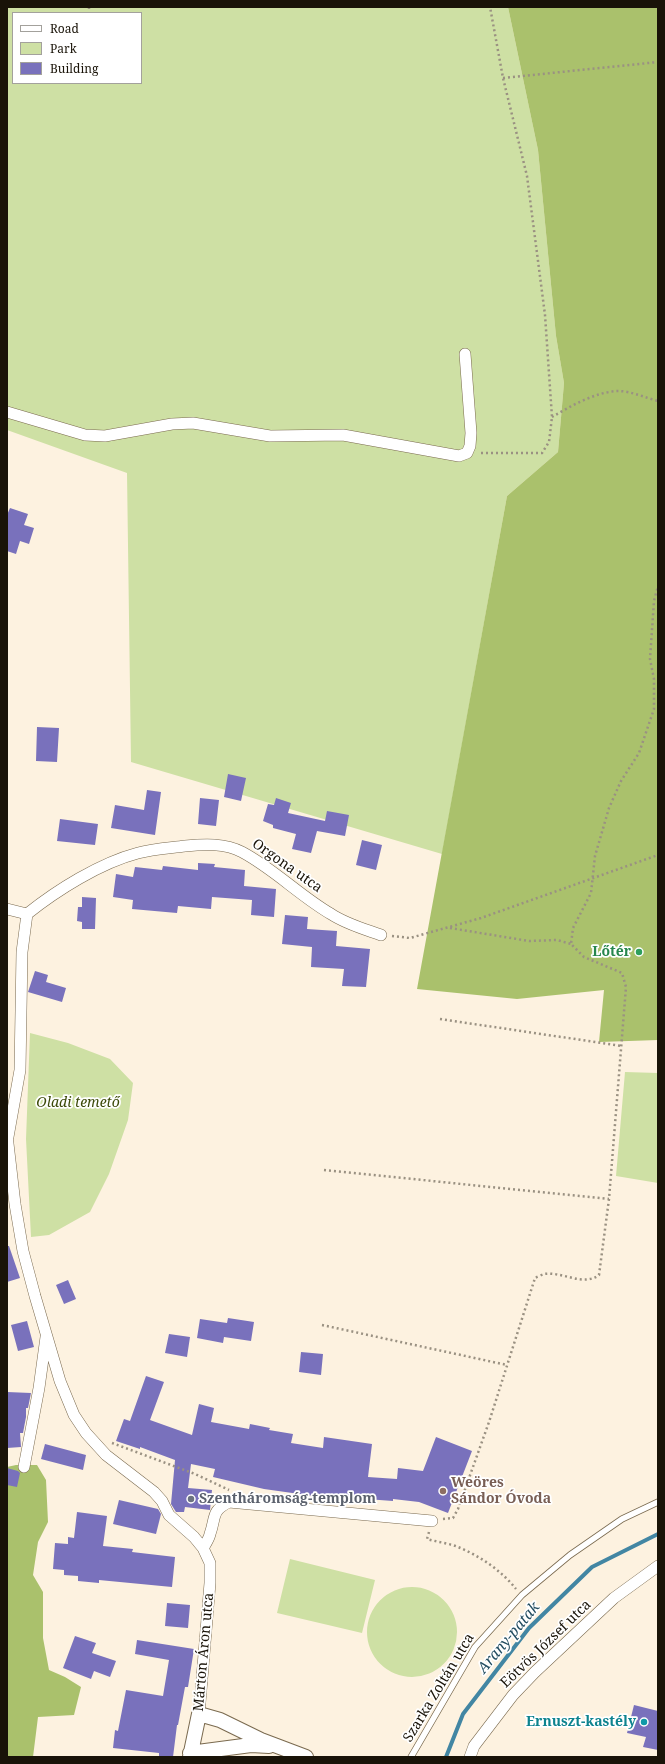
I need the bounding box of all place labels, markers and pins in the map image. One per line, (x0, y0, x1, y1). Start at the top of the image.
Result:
place label: Lőtér (592, 944, 631, 960)
marker: Lőtér (634, 947, 644, 957)
place label: Weöres Sándor Óvoda (451, 1475, 551, 1508)
marker: Weöres Sándor Óvoda (438, 1486, 448, 1496)
place label: Szentháromság-templom (199, 1491, 376, 1507)
marker: Szentháromság-templom (186, 1494, 196, 1504)
place label: Ernuszt-kastély (526, 1714, 636, 1730)
marker: Ernuszt-kastély (639, 1717, 649, 1727)

